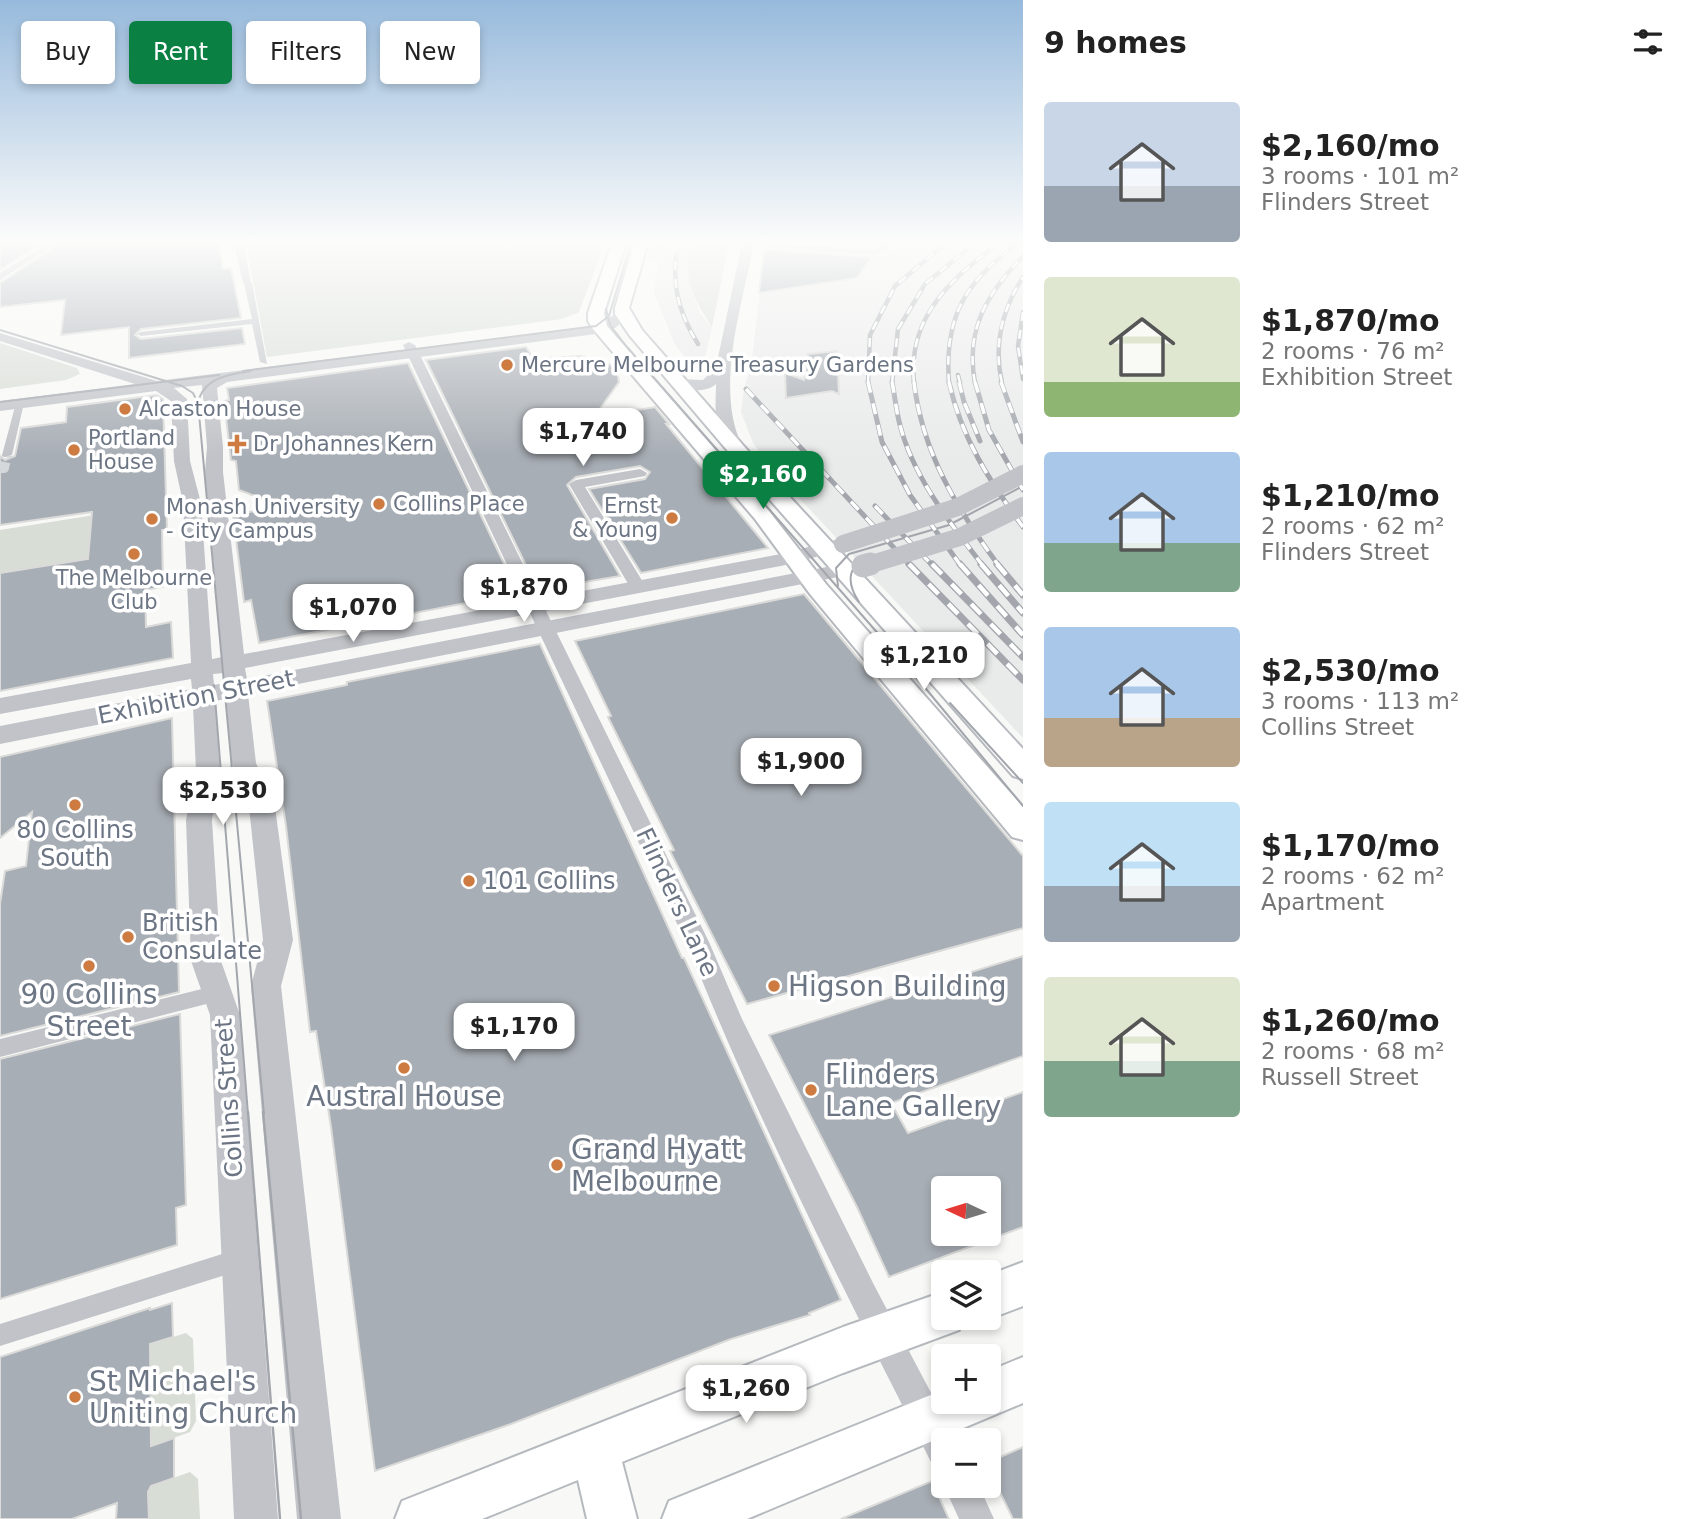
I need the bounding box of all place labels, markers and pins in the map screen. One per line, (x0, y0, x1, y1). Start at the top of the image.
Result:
place label: Mercure Melbourne Treasury Gardens (521, 353, 914, 377)
marker: Mercure Melbourne Treasury Gardens (499, 357, 515, 373)
place label: Alcaston House (139, 397, 301, 421)
marker: Alcaston House (117, 401, 133, 417)
pin: $1,740 (526, 408, 640, 468)
place label: Portland House (88, 426, 175, 474)
place label: Dr Johannes Kern (253, 432, 434, 456)
marker: Dr Johannes Kern (227, 434, 247, 454)
marker: Portland House (66, 442, 82, 458)
pin: $2,160 (706, 452, 820, 511)
place label: Collins Place (393, 492, 525, 516)
place label: Ernst & Young (572, 494, 658, 542)
place label: Monash University - City Campus (166, 495, 360, 543)
marker: Collins Place (371, 496, 387, 512)
marker: Ernst & Young (664, 510, 680, 526)
marker: Monash University - City Campus (144, 511, 160, 527)
marker: The Melbourne Club (126, 546, 142, 562)
pin: $1,870 (467, 564, 581, 624)
place label: The Melbourne Club (55, 566, 212, 614)
pin: $1,070 (296, 584, 410, 644)
pin: $1,210 (867, 632, 981, 692)
pin: $1,900 (744, 738, 858, 798)
pin: $2,530 (166, 768, 280, 827)
marker: 80 Collins South (67, 797, 83, 813)
place label: 80 Collins South (16, 816, 134, 872)
place label: 101 Collins (483, 867, 616, 895)
marker: 101 Collins (461, 873, 477, 889)
place label: British Consulate (142, 909, 262, 965)
marker: British Consulate (120, 929, 136, 945)
marker: 90 Collins Street (81, 958, 97, 974)
place label: Higson Building (788, 970, 1007, 1003)
place label: 90 Collins Street (21, 978, 157, 1043)
marker: Higson Building (766, 978, 782, 994)
pin: $1,170 (457, 1004, 571, 1063)
place label: Flinders Lane Gallery (825, 1058, 1001, 1123)
marker: Austral House (396, 1060, 412, 1076)
place label: Austral House (306, 1080, 502, 1113)
marker: Flinders Lane Gallery (803, 1082, 819, 1098)
place label: Grand Hyatt Melbourne (571, 1133, 743, 1198)
marker: Grand Hyatt Melbourne (549, 1157, 565, 1173)
place label: St Michael's Uniting Church (89, 1365, 297, 1430)
pin: $1,260 (689, 1366, 803, 1425)
marker: St Michael's Uniting Church (67, 1389, 83, 1405)

